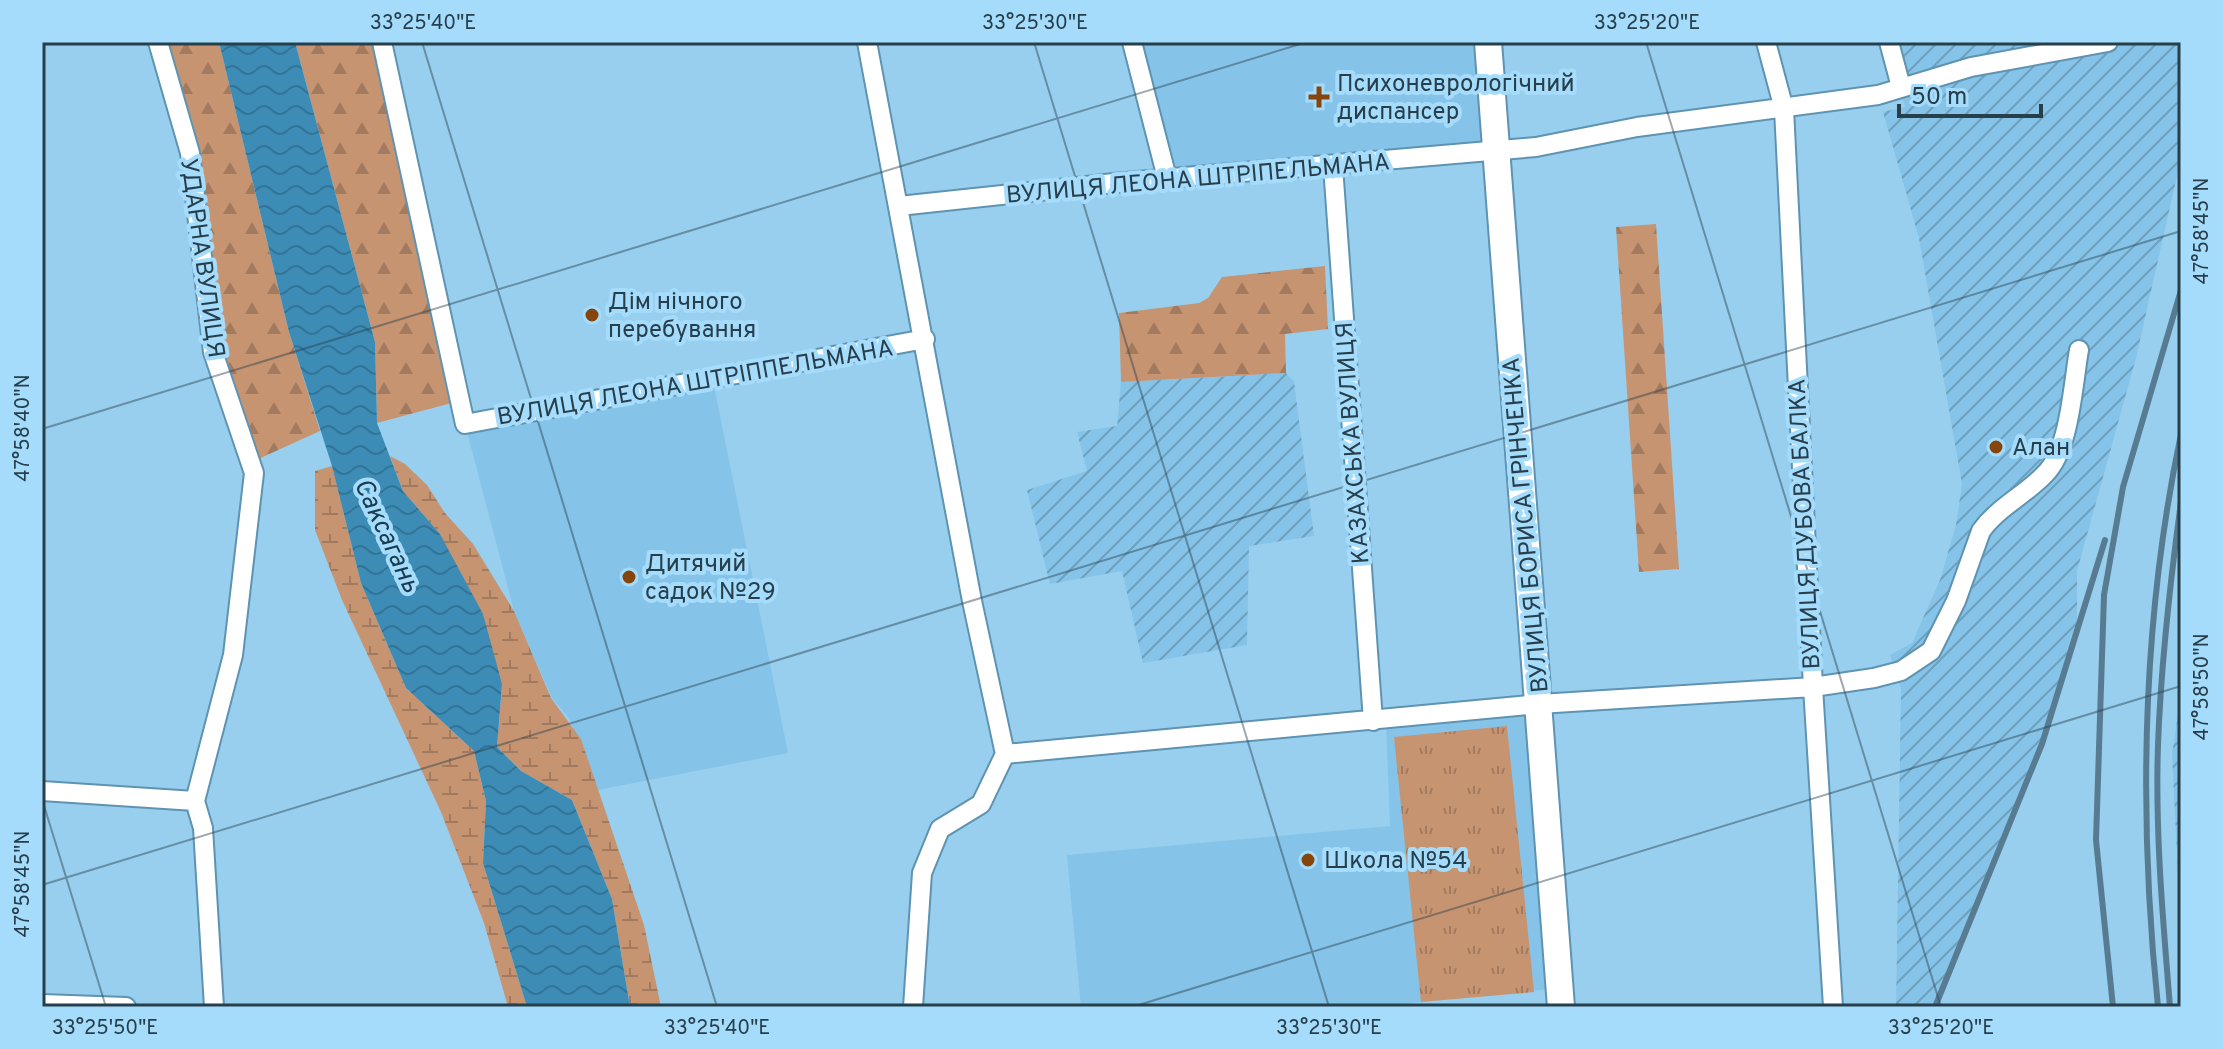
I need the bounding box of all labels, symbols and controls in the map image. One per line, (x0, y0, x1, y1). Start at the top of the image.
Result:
text: 33°25'40"E (370, 11, 476, 37)
text: 33°25'30"E (982, 11, 1088, 37)
text: 33°25'20"E (1594, 11, 1700, 37)
scale bar (1899, 68, 2041, 118)
place label: Психоневрологічний диспансер (1337, 70, 1575, 128)
text: 50 m (1911, 83, 1967, 113)
marker: Психоневрологічний диспансер (1308, 86, 1330, 108)
street label: ВУЛИЦЯ ЛЕОНА ШТРІПЕЛЬМАНА (1005, 148, 1391, 212)
street label: УДАРНА ВУЛИЦЯ (172, 157, 230, 360)
text: 47°58'45"N (2190, 178, 2216, 284)
place label: Дім нічного перебування (608, 288, 756, 346)
marker: Дім нічного перебування (583, 306, 601, 324)
street label: КАЗАХСЬКА ВУЛИЦЯ (1331, 321, 1377, 565)
street label: ВУЛИЦЯ ЛЕОНА ШТРІППЕЛЬМАНА (495, 334, 896, 434)
street label: ВУЛИЦЯ БОРИСА ГРІНЧЕНКА (1497, 356, 1557, 694)
text: 47°58'40"N (11, 374, 37, 482)
street label: ВУЛИЦЯ ДУБОВА БАЛКА (1783, 378, 1829, 670)
place label: Алан (2012, 434, 2070, 464)
marker: Алан (1987, 438, 2005, 456)
water label: Саксагань (345, 474, 427, 599)
place label: Дитячий садок №29 (645, 550, 776, 608)
marker: Дитячий садок №29 (620, 568, 638, 586)
text: 47°58'50"N (2190, 633, 2216, 741)
text: 47°58'45"N (11, 831, 37, 937)
place label: Школа №54 (1324, 847, 1467, 877)
marker: Школа №54 (1299, 851, 1317, 869)
text: 33°25'50"E (52, 1016, 158, 1042)
text: 33°25'40"E (664, 1016, 770, 1042)
text: 33°25'30"E (1276, 1016, 1382, 1042)
text: 33°25'20"E (1888, 1016, 1994, 1042)

